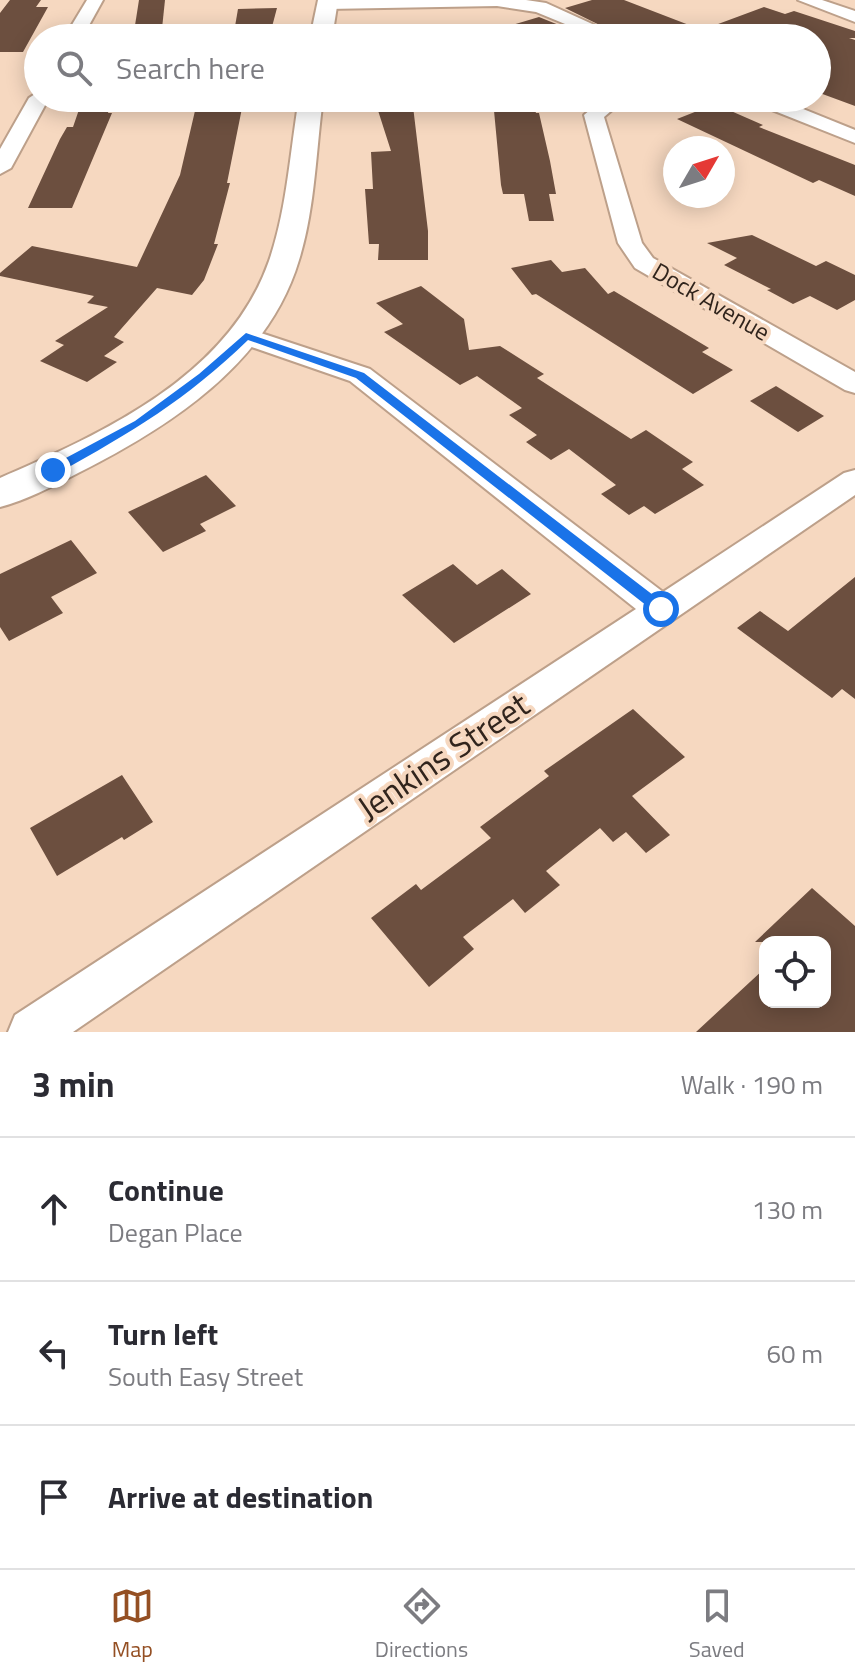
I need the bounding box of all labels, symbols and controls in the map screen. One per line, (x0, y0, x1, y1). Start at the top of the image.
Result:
search box (24, 24, 831, 112)
text: Search here (116, 45, 265, 91)
icon: search (52, 46, 96, 90)
north arrow (663, 136, 735, 208)
street label: Dock Avenue (646, 253, 777, 349)
route end (35, 452, 71, 488)
route start (643, 591, 679, 627)
street label: Jenkins Street (346, 678, 539, 832)
map controls (759, 936, 831, 1008)
button: locate (759, 936, 831, 1008)
text: 3 min (32, 1058, 115, 1110)
text: Walk · 190 m (681, 1065, 823, 1104)
text: Continue (108, 1167, 224, 1213)
icon: ahead (32, 1187, 76, 1231)
text: 130 m (752, 1190, 823, 1229)
text: Degan Place (108, 1213, 243, 1252)
text: Turn left (108, 1311, 218, 1357)
icon: left (32, 1331, 76, 1375)
text: 60 m (766, 1334, 823, 1373)
text: South Easy Street (108, 1357, 303, 1396)
text: Arrive at destination (108, 1474, 373, 1520)
icon: arrive (32, 1475, 76, 1519)
tab: Map (110, 1584, 154, 1666)
tab: Directions (375, 1584, 468, 1666)
tab: Saved (689, 1584, 745, 1666)

